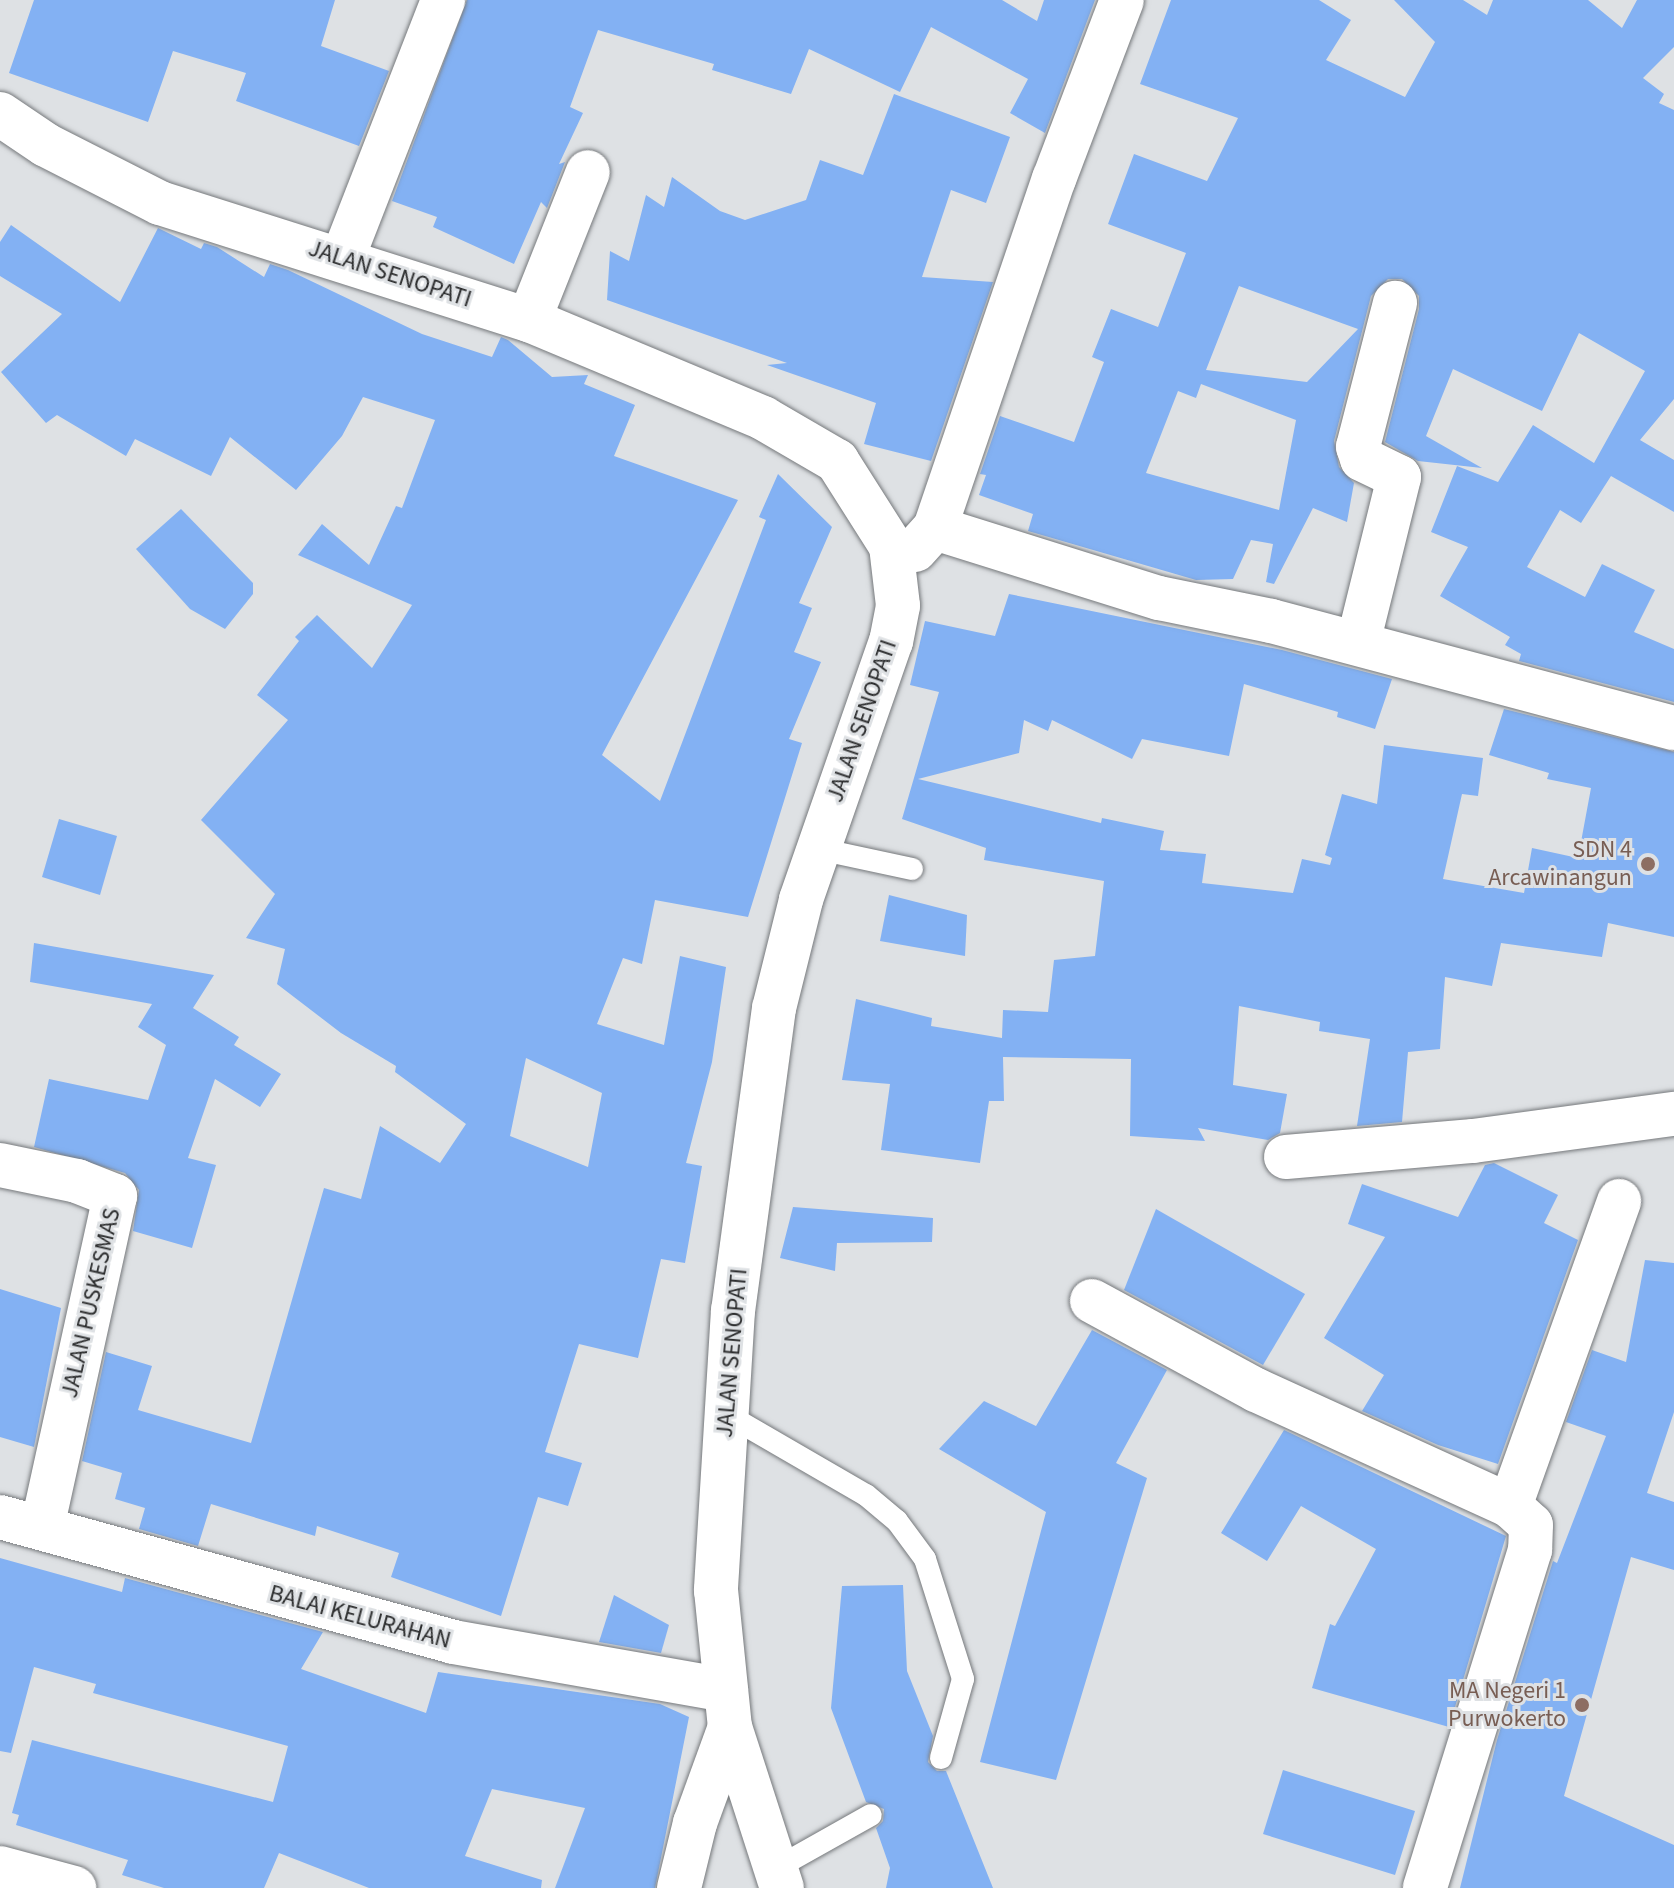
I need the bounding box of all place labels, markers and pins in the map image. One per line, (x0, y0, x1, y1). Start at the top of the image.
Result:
place label: SDN 4 Arcawinangun (1488, 836, 1632, 892)
marker: SDN 4 Arcawinangun (1639, 855, 1657, 873)
place label: MA Negeri 1 Purwokerto (1448, 1677, 1566, 1733)
marker: MA Negeri 1 Purwokerto (1573, 1696, 1591, 1714)

